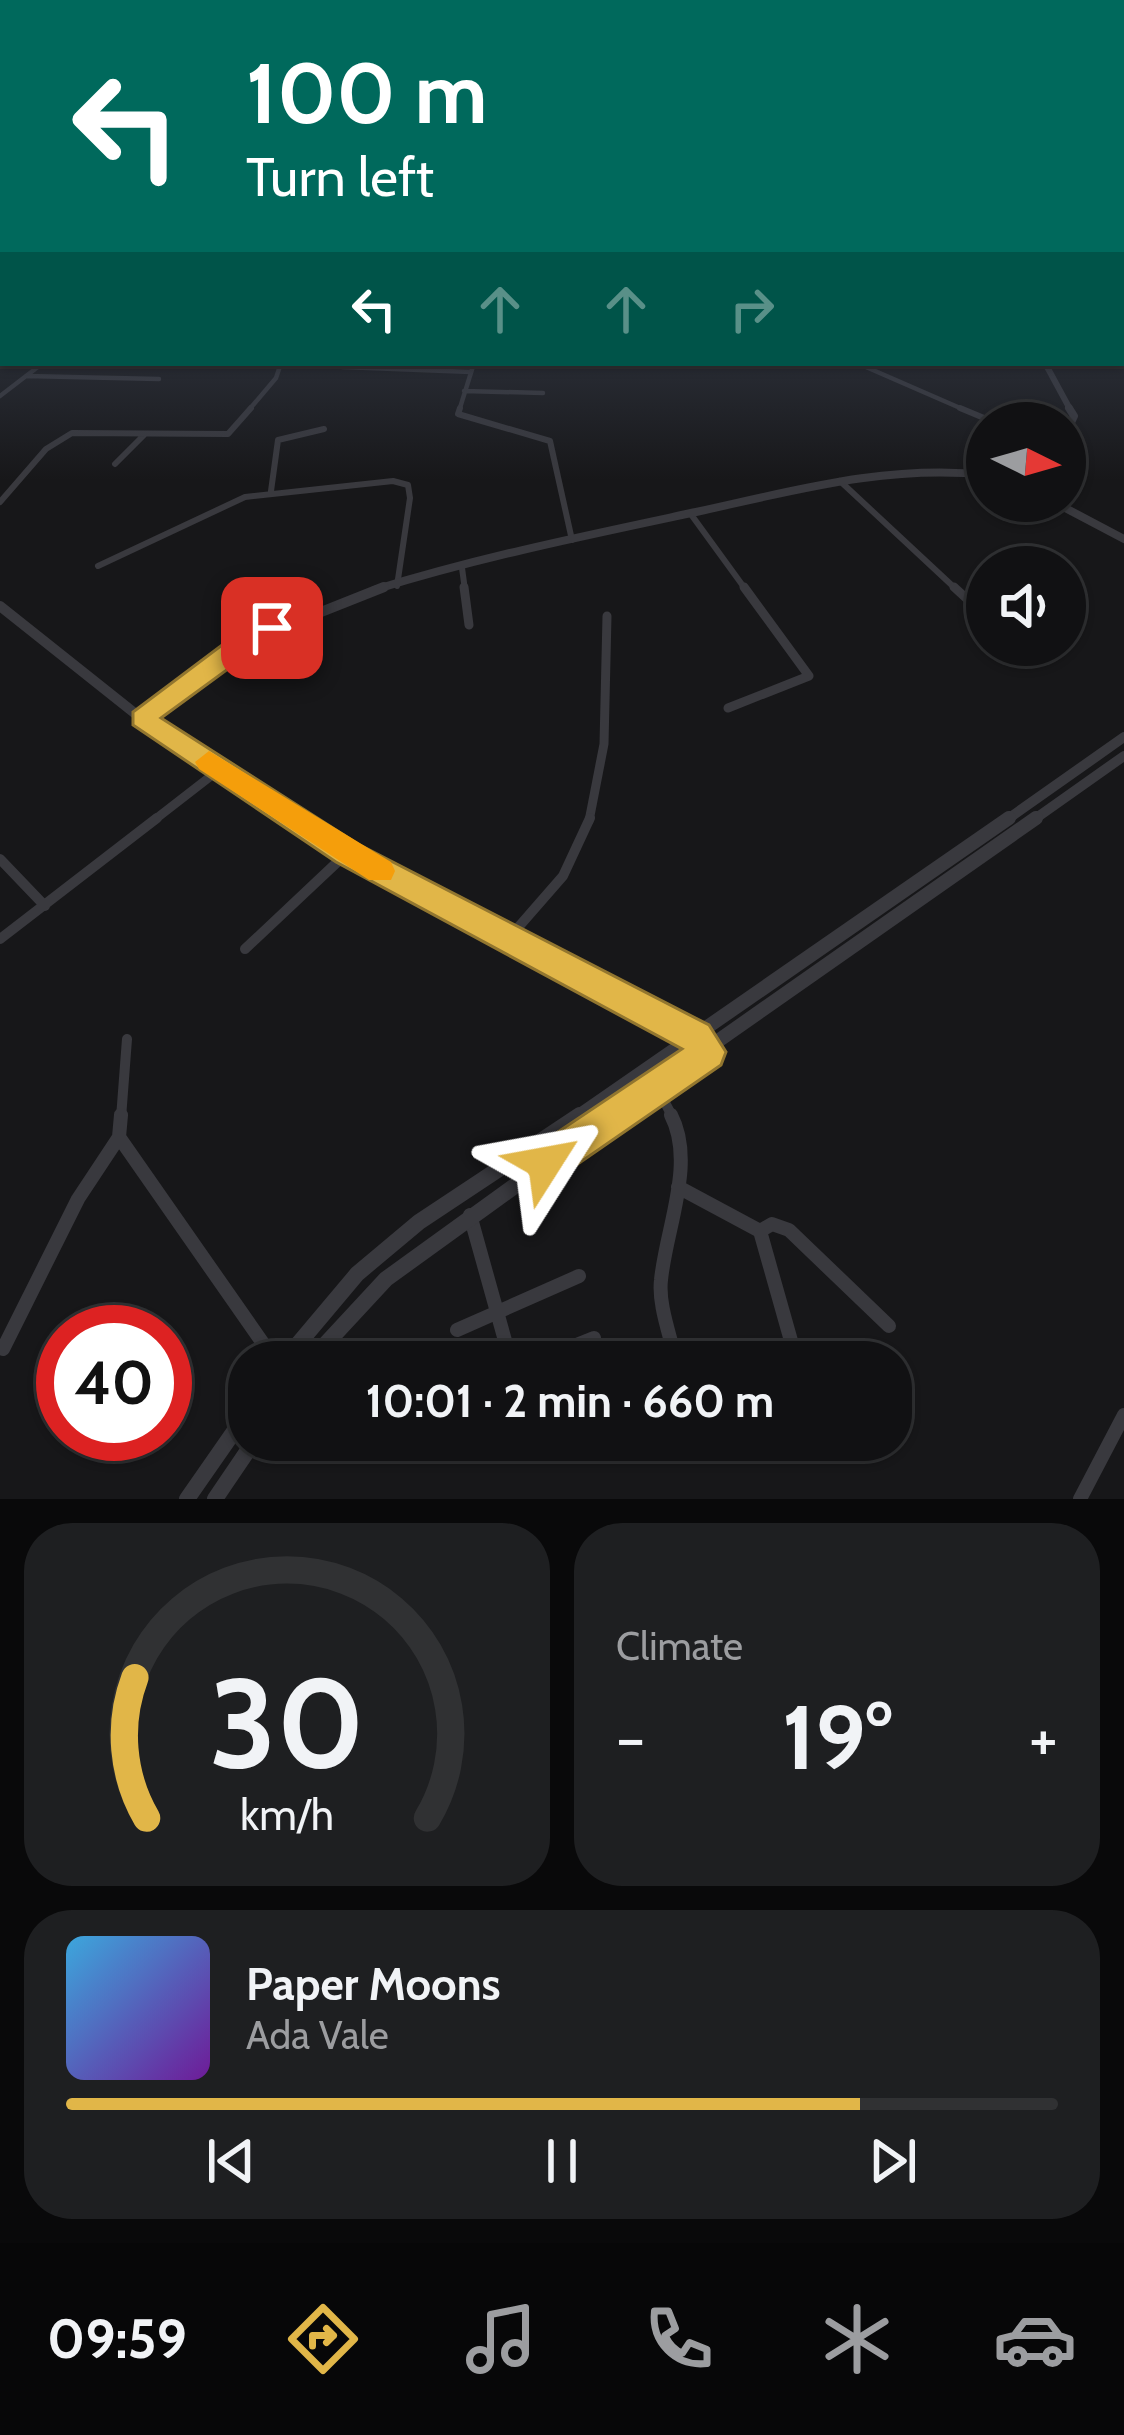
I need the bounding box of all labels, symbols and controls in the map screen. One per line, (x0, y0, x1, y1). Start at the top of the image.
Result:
text: 100 m (246, 42, 488, 144)
icon: left (48, 48, 204, 204)
text: Turn left (246, 144, 434, 210)
icon: left (341, 276, 407, 342)
icon: ahead (467, 276, 533, 342)
icon: ahead (593, 276, 659, 342)
icon: right (719, 276, 785, 342)
north arrow (966, 402, 1086, 522)
map controls (966, 402, 1086, 666)
button: sound (966, 546, 1086, 666)
pin (221, 577, 323, 679)
icon: arrive (239, 595, 305, 661)
position arrow (482, 1100, 608, 1226)
speed limit sign: 40 (36, 1305, 192, 1461)
text: 10:01 · 2 min · 660 m (366, 1374, 774, 1428)
text: Climate (616, 1622, 743, 1670)
text: 30 (209, 1647, 365, 1798)
text: 19° (782, 1682, 892, 1792)
text: − (616, 1697, 645, 1778)
text: + (1029, 1697, 1058, 1778)
text: km/h (240, 1788, 334, 1840)
text: Paper Moons (246, 1957, 501, 2011)
text: Ada Vale (246, 2011, 389, 2059)
icon: previous (198, 2128, 264, 2194)
icon: pause (529, 2128, 595, 2194)
icon: next (860, 2128, 926, 2194)
icon: directions (281, 2297, 365, 2381)
icon: music (459, 2297, 543, 2381)
icon: phone (637, 2297, 721, 2381)
icon: climate (815, 2297, 899, 2381)
icon: car (993, 2297, 1077, 2381)
text: 09:59 (47, 2306, 187, 2372)

